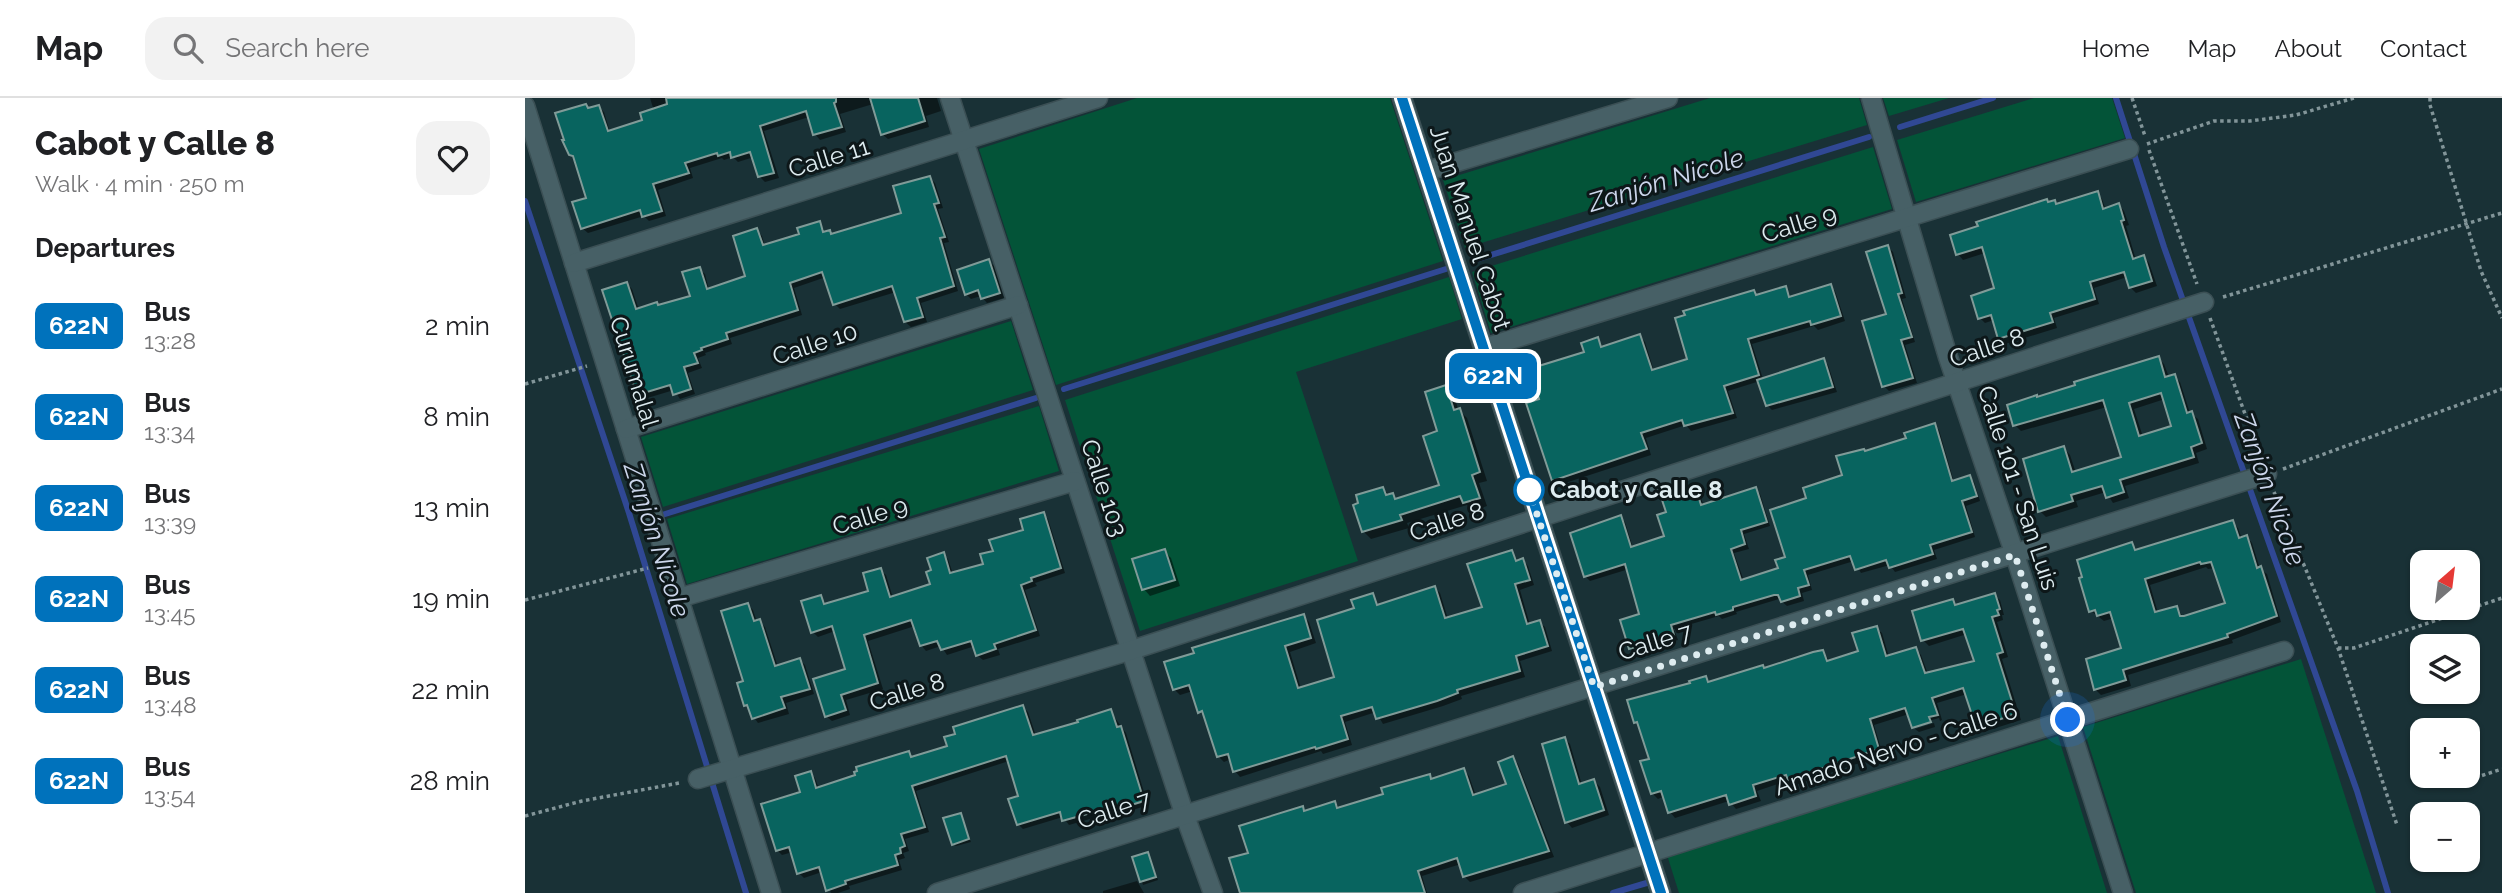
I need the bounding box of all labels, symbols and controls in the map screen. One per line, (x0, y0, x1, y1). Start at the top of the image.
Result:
search box (145, 17, 635, 80)
text: Map (35, 29, 103, 68)
icon: search (169, 29, 207, 67)
text: Search here (225, 33, 370, 63)
text: Home (2082, 34, 2150, 63)
text: Map (2188, 34, 2236, 63)
text: About (2274, 34, 2342, 63)
text: Contact (2380, 34, 2467, 63)
button: heart (416, 121, 490, 195)
street label: Juan Manuel Cabot (1424, 122, 1517, 334)
text: Cabot y Calle 8 (35, 124, 275, 163)
street label: Calle 11 (785, 131, 873, 184)
water label: Zanjón Nicole (1584, 142, 1747, 218)
text: Walk · 4 min · 250 m (35, 170, 245, 197)
street label: Calle 9 (1758, 198, 1840, 249)
text: Departures (35, 233, 175, 263)
text: Bus (144, 297, 191, 327)
text: 622N (49, 311, 109, 340)
text: 2 min (425, 311, 490, 341)
street label: Curumalal (604, 313, 665, 431)
street label: Calle 10 (769, 316, 861, 371)
street label: Calle 8 (1946, 322, 2028, 373)
text: 13:28 (144, 327, 196, 354)
line badge: 622N (1444, 353, 1542, 399)
text: 622N (1463, 361, 1523, 390)
street label: Calle 101 - San Luis (1972, 382, 2065, 594)
text: Bus (144, 388, 191, 418)
text: 622N (49, 402, 109, 431)
text: 8 min (423, 402, 490, 432)
water label: Zanjón Nicole (2228, 407, 2312, 570)
text: 13:34 (144, 418, 195, 445)
street label: Calle 103 (1075, 436, 1134, 540)
water label: Zanjón Nicole (618, 458, 696, 621)
marker: Cabot y Calle 8 (1514, 475, 1544, 505)
place label: Cabot y Calle 8 (1550, 475, 1723, 504)
text: Bus (144, 479, 191, 509)
street label: Calle 9 (829, 490, 911, 541)
text: 622N (49, 493, 109, 522)
text: 13 min (414, 493, 490, 523)
street label: Calle 8 (1406, 496, 1488, 547)
text: 13:39 (144, 509, 196, 536)
north arrow (2410, 550, 2480, 620)
map controls (2410, 550, 2480, 872)
text: Bus (144, 570, 191, 600)
text: 622N (49, 584, 109, 613)
text: 19 min (412, 584, 490, 614)
text: 13:45 (144, 600, 196, 627)
street label: Calle 7 (1614, 617, 1695, 666)
button: layers (2410, 634, 2480, 704)
text: Bus (144, 661, 191, 691)
street label: Calle 8 (866, 666, 948, 717)
text: 622N (49, 675, 109, 704)
text: 22 min (412, 675, 490, 705)
text: 13:48 (144, 691, 197, 718)
street label: Amado Nervo - Calle 6 (1771, 696, 2021, 802)
your location (2050, 702, 2085, 737)
button: + (2410, 718, 2480, 788)
text: Bus (144, 752, 191, 782)
text: 622N (49, 766, 109, 795)
text: 28 min (410, 766, 490, 796)
text: 13:54 (144, 782, 196, 809)
street label: Calle 7 (1073, 784, 1154, 835)
button: − (2410, 802, 2480, 872)

